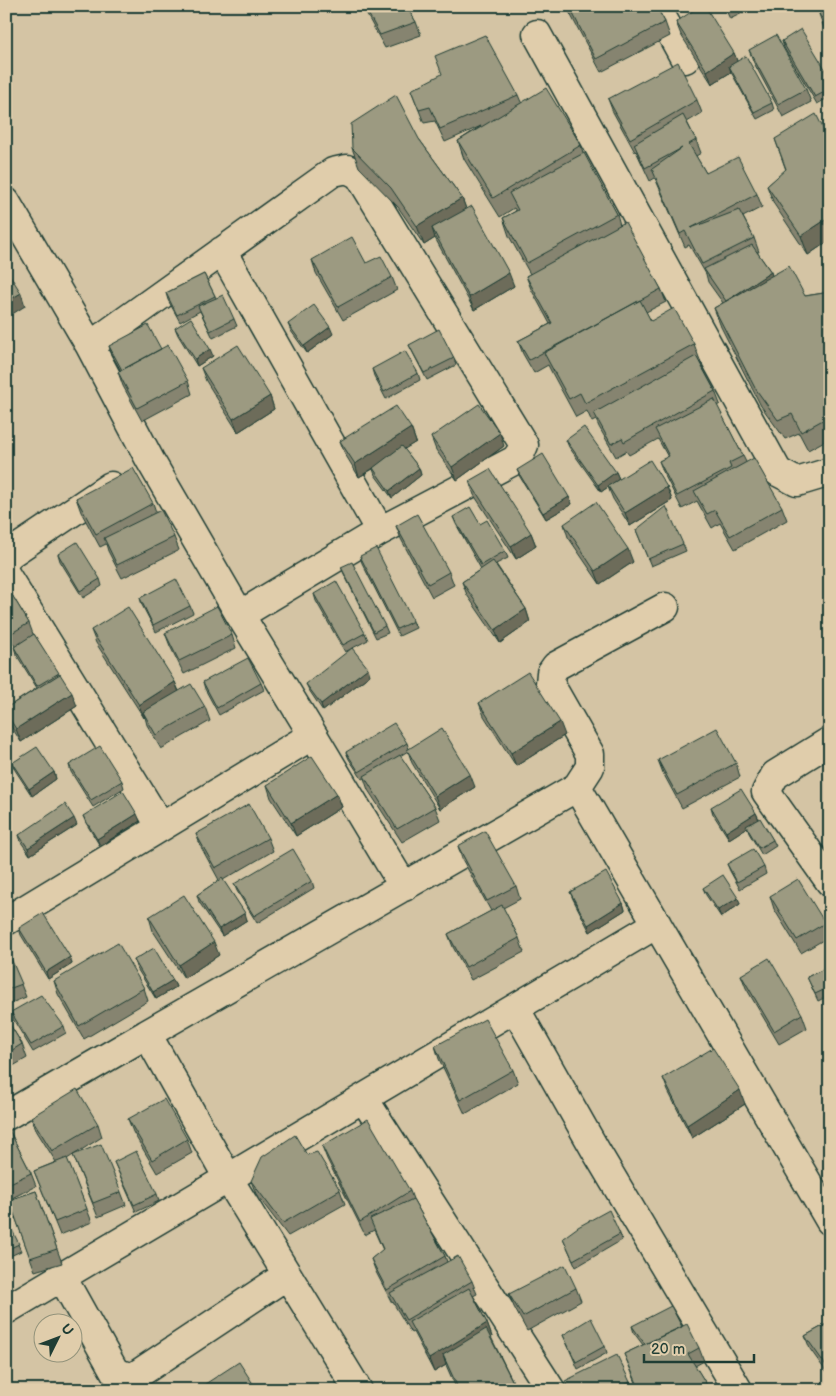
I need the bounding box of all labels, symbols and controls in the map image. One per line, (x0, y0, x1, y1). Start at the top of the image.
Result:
north arrow (32, 1314, 82, 1364)
text: U (58, 1320, 77, 1339)
scale bar (644, 1331, 754, 1363)
text: 20 m (651, 1340, 685, 1359)

